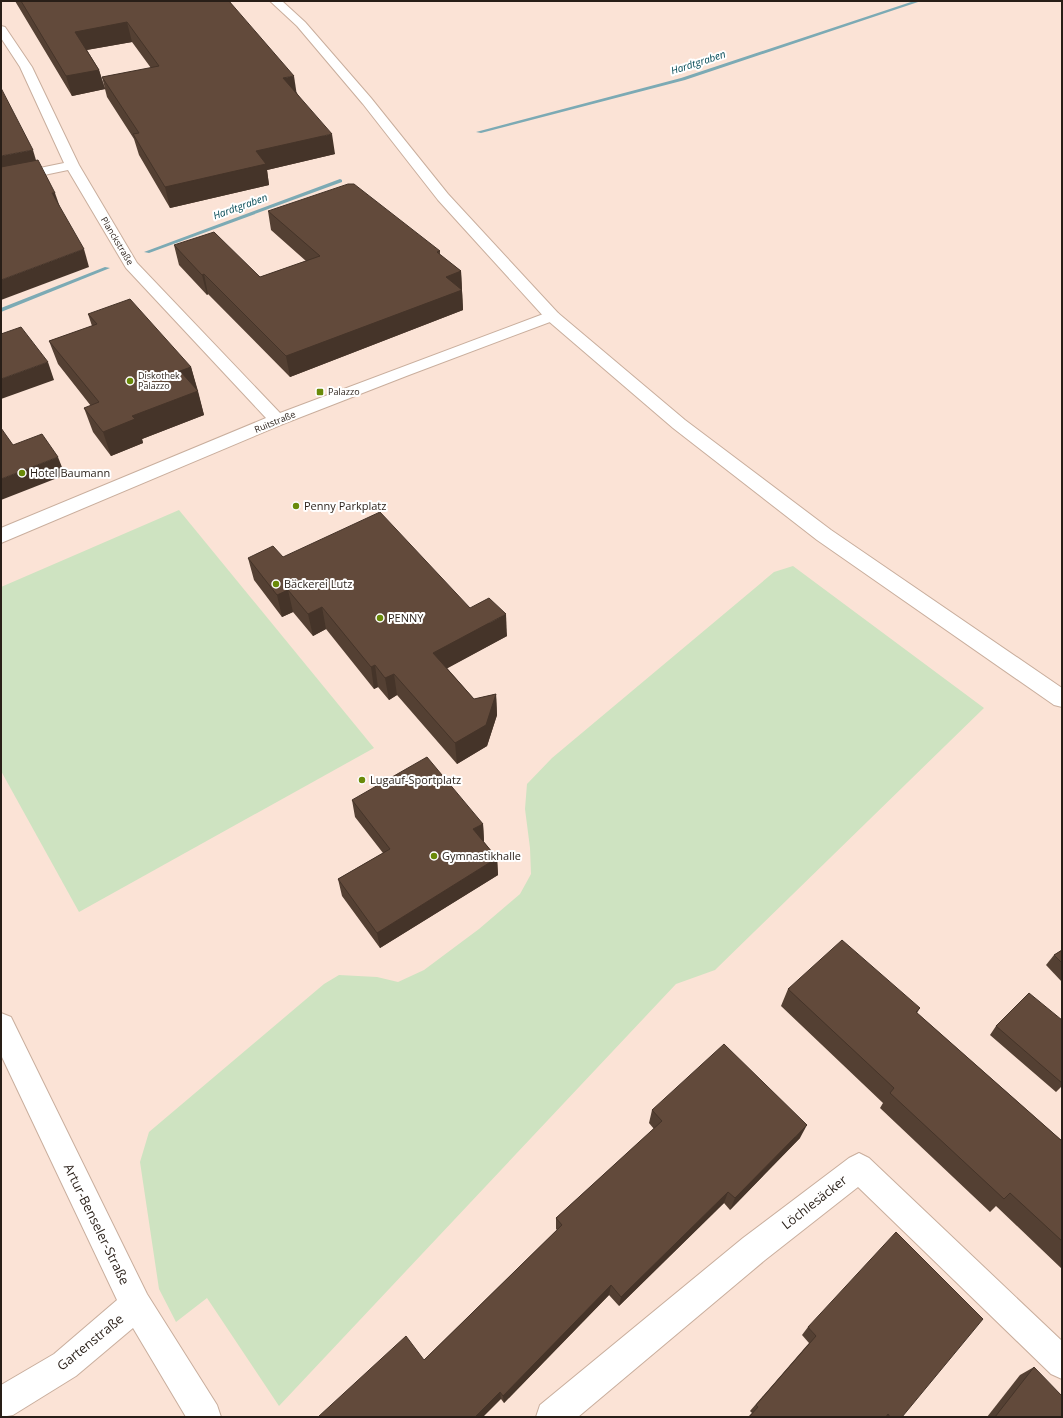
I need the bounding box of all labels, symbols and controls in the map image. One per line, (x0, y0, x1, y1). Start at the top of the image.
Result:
water label: Hardtgraben (669, 46, 727, 77)
water label: Hardtgraben (211, 190, 269, 222)
street label: Planckstraße (98, 214, 137, 267)
place label: Diskothek Palazzo (138, 369, 180, 392)
marker: Diskothek Palazzo (125, 376, 135, 386)
place label: Palazzo (328, 385, 360, 398)
marker: Palazzo (315, 387, 325, 397)
street label: Ruitstraße (252, 407, 297, 436)
place label: Hotel Baumann (30, 465, 110, 480)
marker: Hotel Baumann (17, 468, 27, 478)
place label: Penny Parkplatz (304, 498, 386, 513)
marker: Penny Parkplatz (291, 501, 301, 511)
place label: Bäckerei Lutz (284, 576, 352, 591)
marker: Bäckerei Lutz (271, 579, 281, 589)
place label: PENNY (388, 610, 424, 625)
marker: PENNY (375, 613, 385, 623)
place label: Lugauf-Sportplatz (370, 772, 461, 787)
marker: Lugauf-Sportplatz (357, 775, 367, 785)
place label: Gymnastikhalle (442, 848, 521, 863)
marker: Gymnastikhalle (429, 851, 439, 861)
street label: Artur-Benseler-Straße (60, 1160, 134, 1288)
street label: Löchlesäcker (778, 1170, 851, 1233)
street label: Gartenstraße (53, 1310, 127, 1374)

